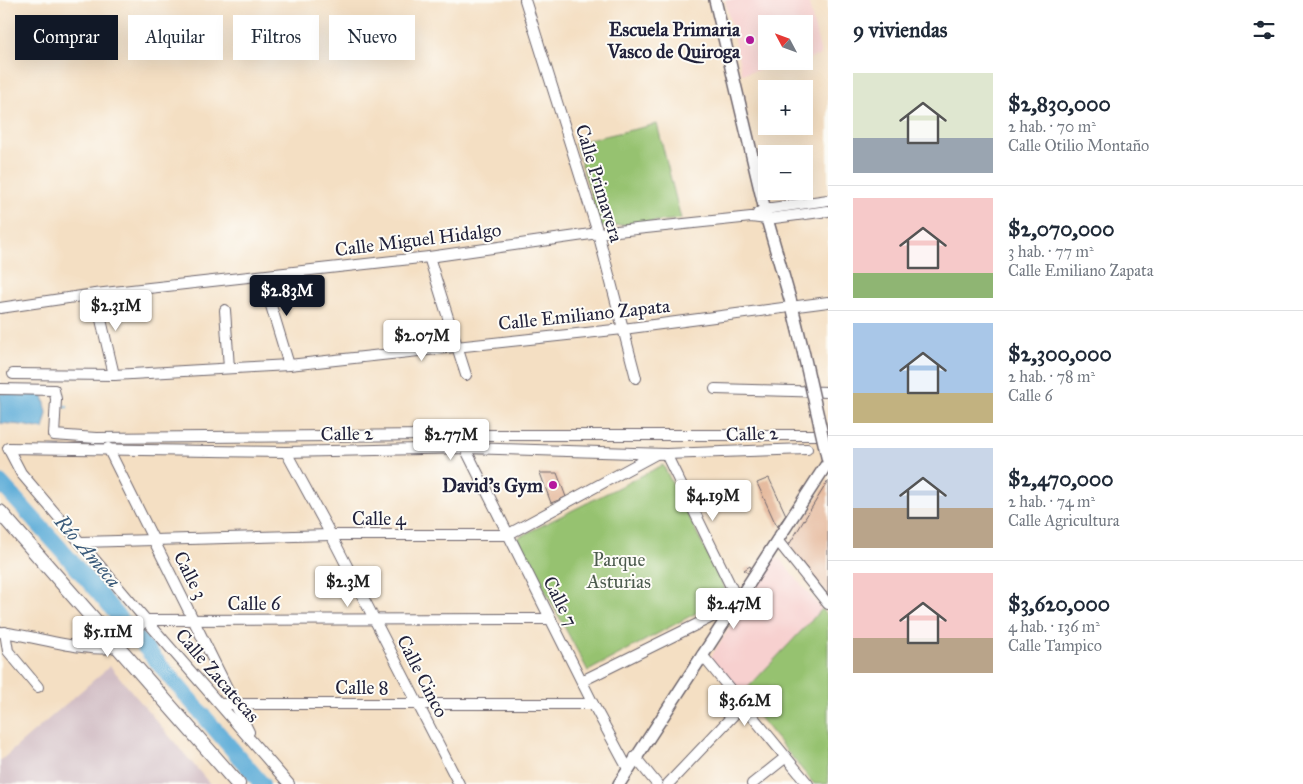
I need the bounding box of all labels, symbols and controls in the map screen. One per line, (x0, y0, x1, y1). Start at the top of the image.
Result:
chip: Comprar (15, 15, 118, 60)
chip: Alquilar (128, 15, 223, 60)
chip: Filtros (233, 15, 319, 60)
chip: Nuevo (329, 15, 415, 60)
north arrow (758, 15, 812, 70)
map controls (758, 15, 813, 200)
icon: filters (1250, 16, 1278, 44)
text: 9 viviendas (853, 17, 948, 43)
place label: Escuela Primaria Vasco de Quiroga (607, 18, 741, 64)
marker: Escuela Primaria Vasco de Quiroga (744, 34, 756, 46)
button: + (758, 80, 813, 135)
text: $2,830,000 (1008, 91, 1111, 117)
icon: home (893, 93, 953, 153)
text: 2 hab. · 70 m² (1008, 117, 1096, 136)
street label: Calle Primavera (571, 121, 629, 246)
text: Calle Otilio Montaño (1008, 136, 1149, 155)
button: − (758, 145, 813, 200)
text: $2,070,000 (1008, 216, 1115, 242)
street label: Calle Miguel Hidalgo (334, 218, 503, 262)
icon: home (893, 218, 953, 278)
text: 3 hab. · 77 m² (1008, 242, 1094, 261)
text: Calle Emiliano Zapata (1008, 261, 1153, 280)
pin: $2.83M (246, 274, 328, 317)
text: $2.83M (261, 281, 313, 300)
pin: $2.31M (75, 290, 157, 332)
street label: Calle Emiliano Zapata (497, 294, 672, 335)
text: $2.31M (91, 296, 141, 315)
pin: $2.07M (381, 320, 463, 362)
text: $2.07M (394, 326, 450, 345)
text: $2,300,000 (1008, 341, 1112, 367)
icon: home (893, 343, 953, 403)
text: 2 hab. · 78 m² (1008, 367, 1095, 386)
text: Calle 6 (1008, 386, 1053, 405)
pin: $2.77M (410, 418, 492, 461)
street label: Calle 2 (725, 421, 779, 446)
street label: Calle 2 (321, 422, 374, 445)
text: $2.77M (424, 425, 478, 444)
text: $2,470,000 (1008, 466, 1114, 492)
icon: home (893, 468, 953, 528)
place label: David's Gym (442, 474, 543, 498)
marker: David's Gym (547, 479, 559, 491)
pin: $4.19M (672, 480, 754, 522)
text: $4.19M (686, 486, 740, 505)
text: 2 hab. · 74 m² (1008, 492, 1095, 511)
street label: Calle 4 (352, 507, 406, 530)
water label: Río Ameca (49, 509, 126, 592)
text: Calle Agricultura (1008, 511, 1119, 530)
street label: Calle 3 (169, 547, 212, 603)
park label: Parque Asturias (586, 548, 651, 593)
pin: $2.3M (313, 566, 383, 608)
text: $2.3M (326, 572, 370, 591)
street label: Calle 7 (538, 572, 583, 630)
pin: $2.47M (693, 588, 775, 630)
text: $3,620,000 (1008, 591, 1110, 617)
street label: Calle 6 (228, 592, 282, 615)
icon: home (893, 593, 953, 653)
text: $2.47M (707, 594, 761, 613)
pin: $5.11M (67, 616, 149, 658)
text: 4 hab. · 136 m² (1008, 617, 1100, 636)
text: $5.11M (83, 622, 133, 641)
street label: Calle Zacatecas (171, 624, 265, 727)
street label: Calle Cinco (392, 631, 453, 722)
text: Calle Tampico (1008, 636, 1102, 655)
street label: Calle 8 (335, 676, 389, 699)
pin: $3.62M (704, 684, 786, 727)
text: $3.62M (719, 691, 771, 710)

